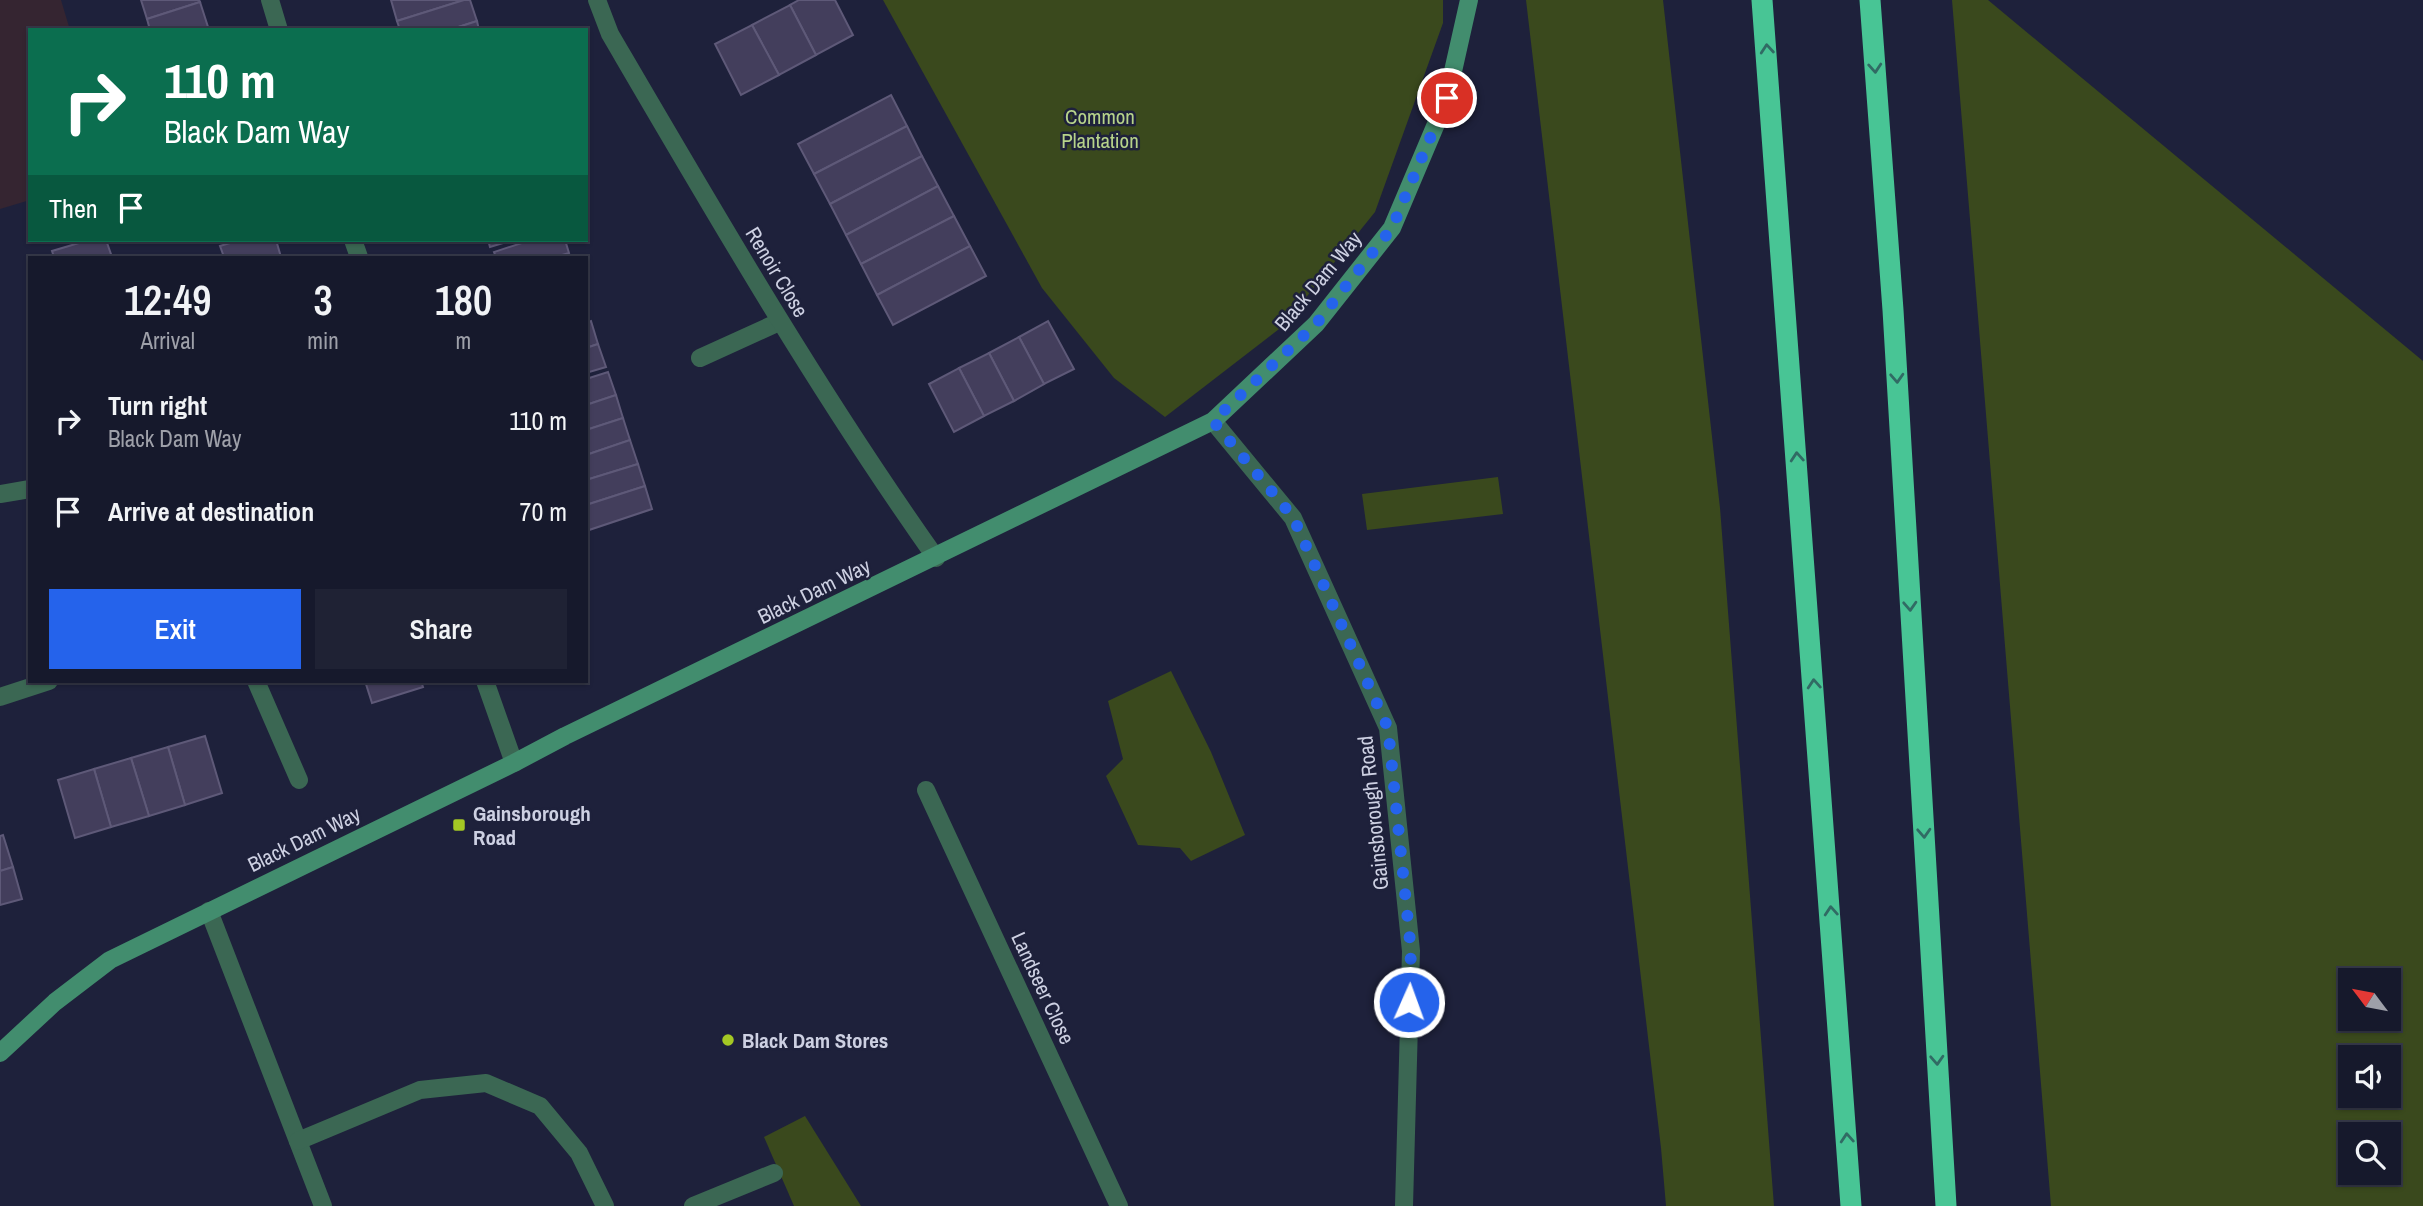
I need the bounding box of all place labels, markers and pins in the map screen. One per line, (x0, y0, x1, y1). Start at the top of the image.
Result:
pin (1417, 68, 1477, 128)
place label: Gainsborough Road (473, 799, 591, 852)
marker: Gainsborough Road (451, 817, 467, 833)
place label: Black Dam Stores (742, 1026, 888, 1055)
marker: Black Dam Stores (720, 1032, 736, 1048)

